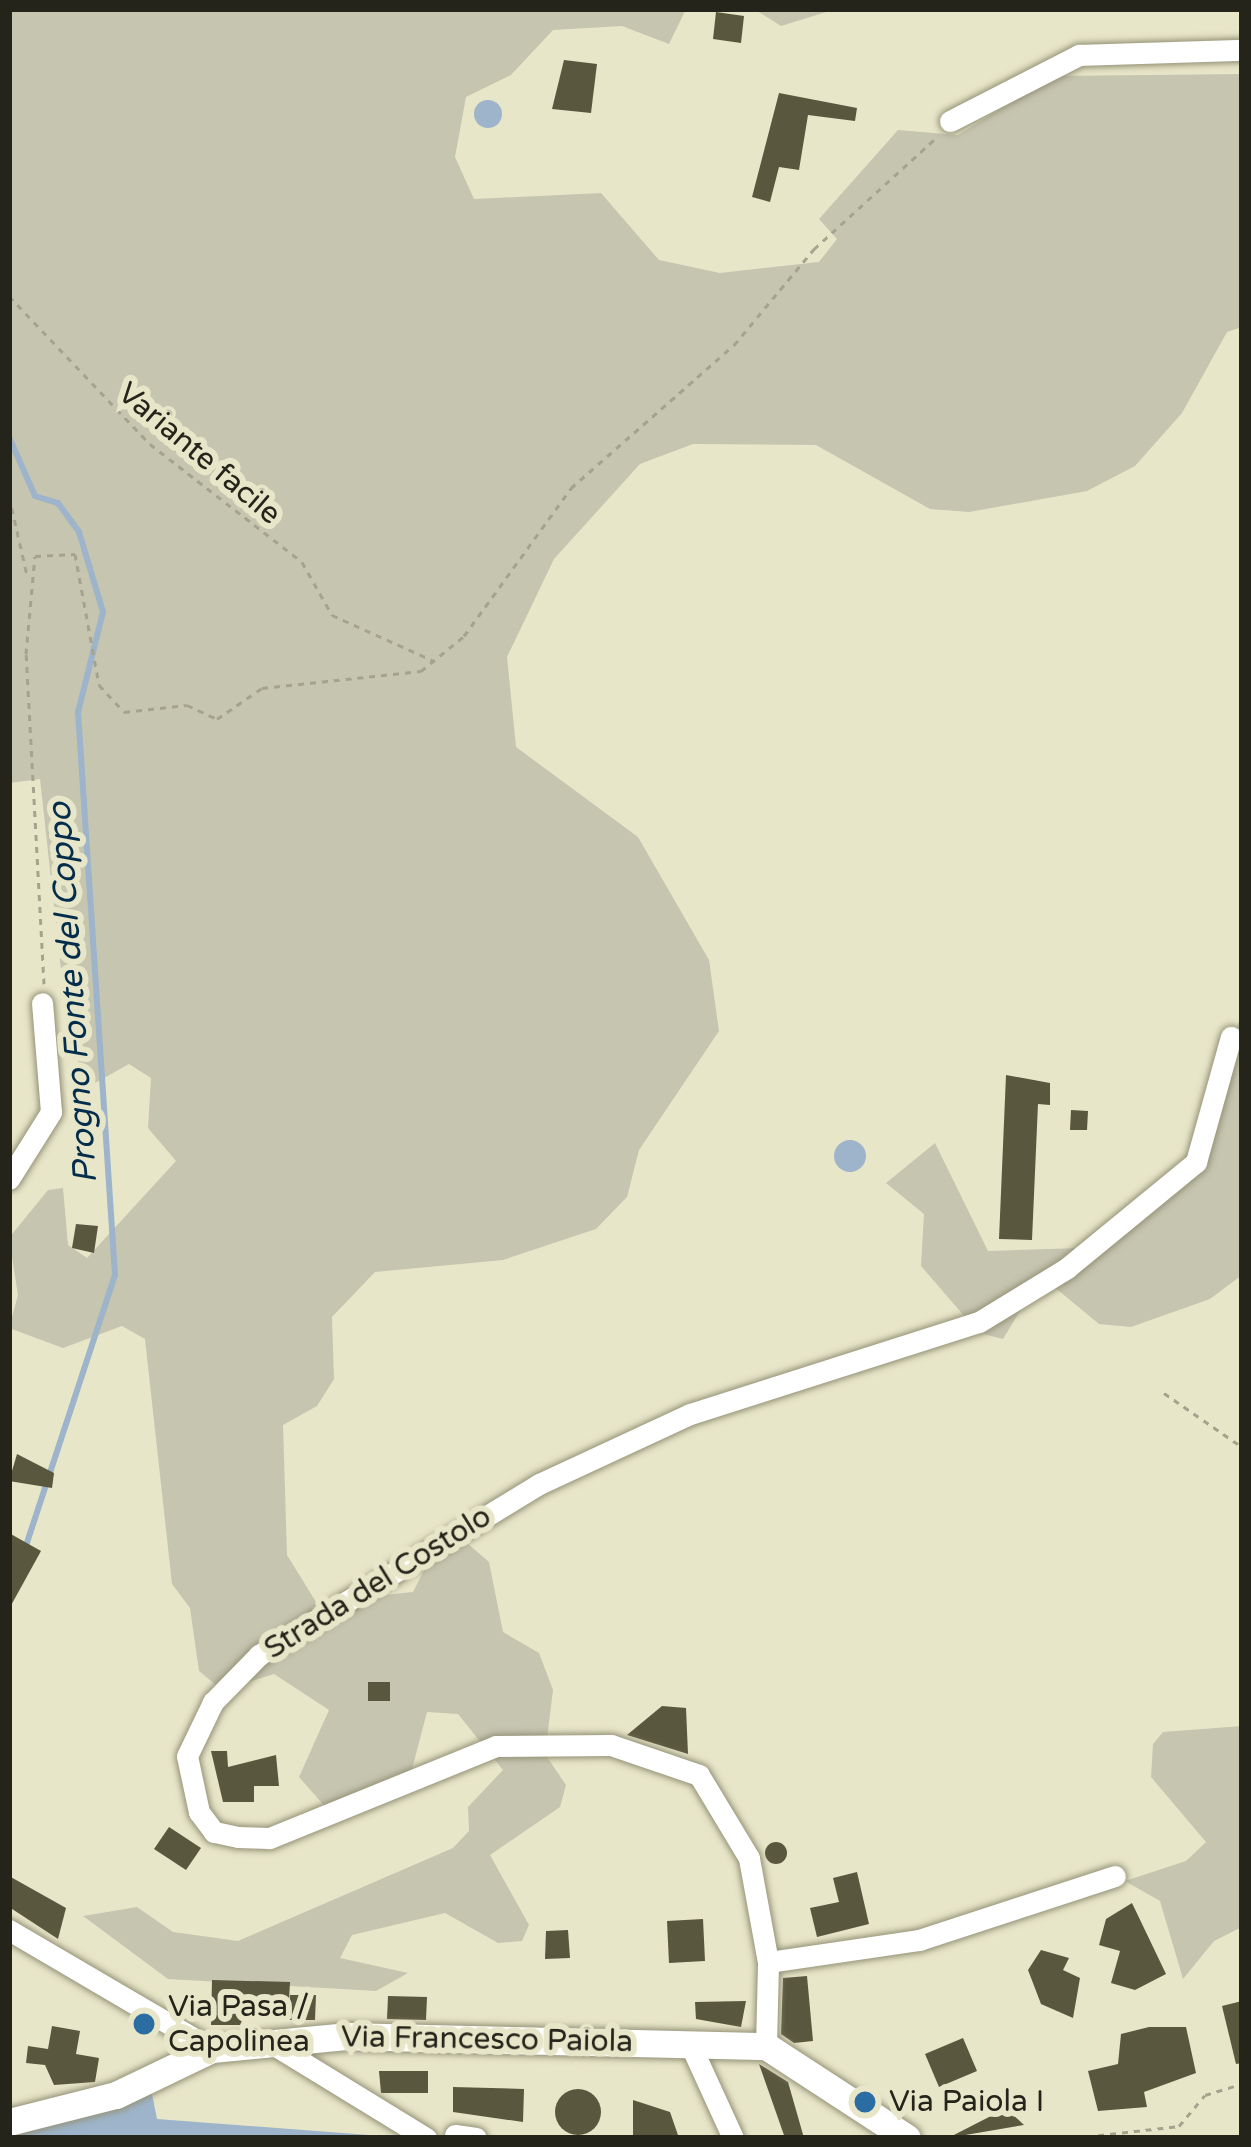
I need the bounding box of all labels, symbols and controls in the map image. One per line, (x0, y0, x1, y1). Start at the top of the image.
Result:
street label: Variante facile (110, 375, 288, 533)
water label: Progno Fonte del Coppo (40, 801, 106, 1185)
street label: Strada del Costolo (258, 1499, 498, 1667)
place label: Via Pasa / Capolinea (168, 1989, 310, 2060)
marker: Via Pasa / Capolinea (131, 2011, 157, 2037)
street label: Via Francesco Paiola (341, 2019, 633, 2061)
place label: Via Paiola I (889, 2084, 1044, 2120)
marker: Via Paiola I (852, 2089, 878, 2115)

